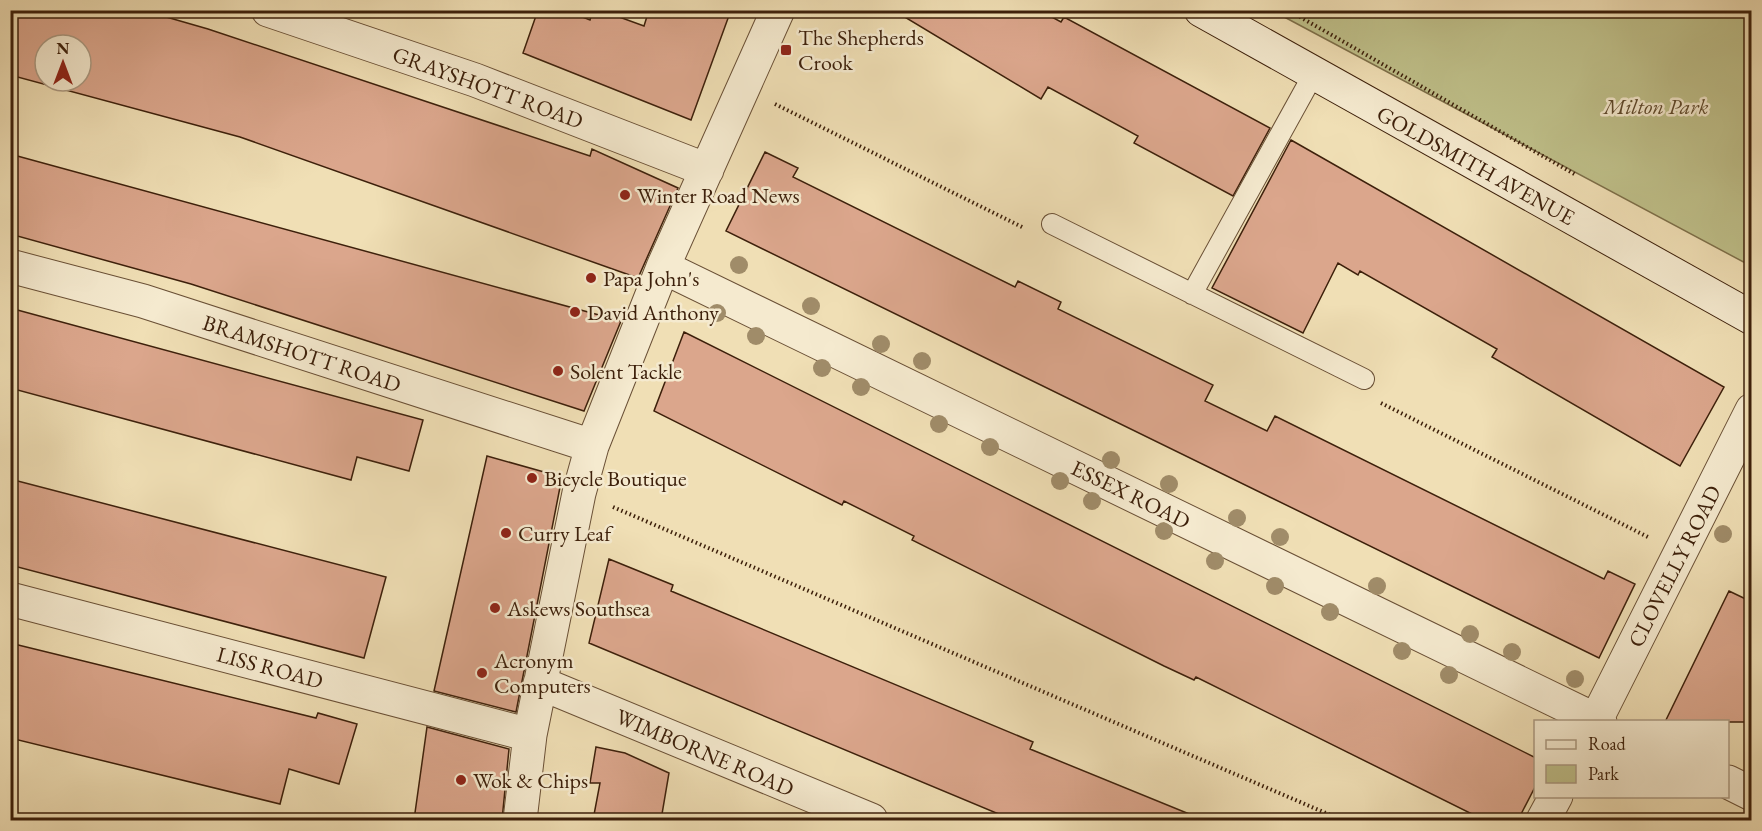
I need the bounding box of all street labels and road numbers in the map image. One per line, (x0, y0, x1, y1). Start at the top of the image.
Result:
street label: GRAYSHOTT ROAD (389, 40, 587, 135)
street label: GOLDSMITH AVENUE (1372, 99, 1580, 232)
street label: BRAMSHOTT ROAD (199, 308, 404, 399)
street label: ESSEX ROAD (1067, 453, 1195, 536)
street label: CLOVELLY ROAD (1621, 480, 1728, 652)
street label: LISS ROAD (214, 639, 326, 696)
street label: WIMBORNE ROAD (611, 702, 798, 803)

